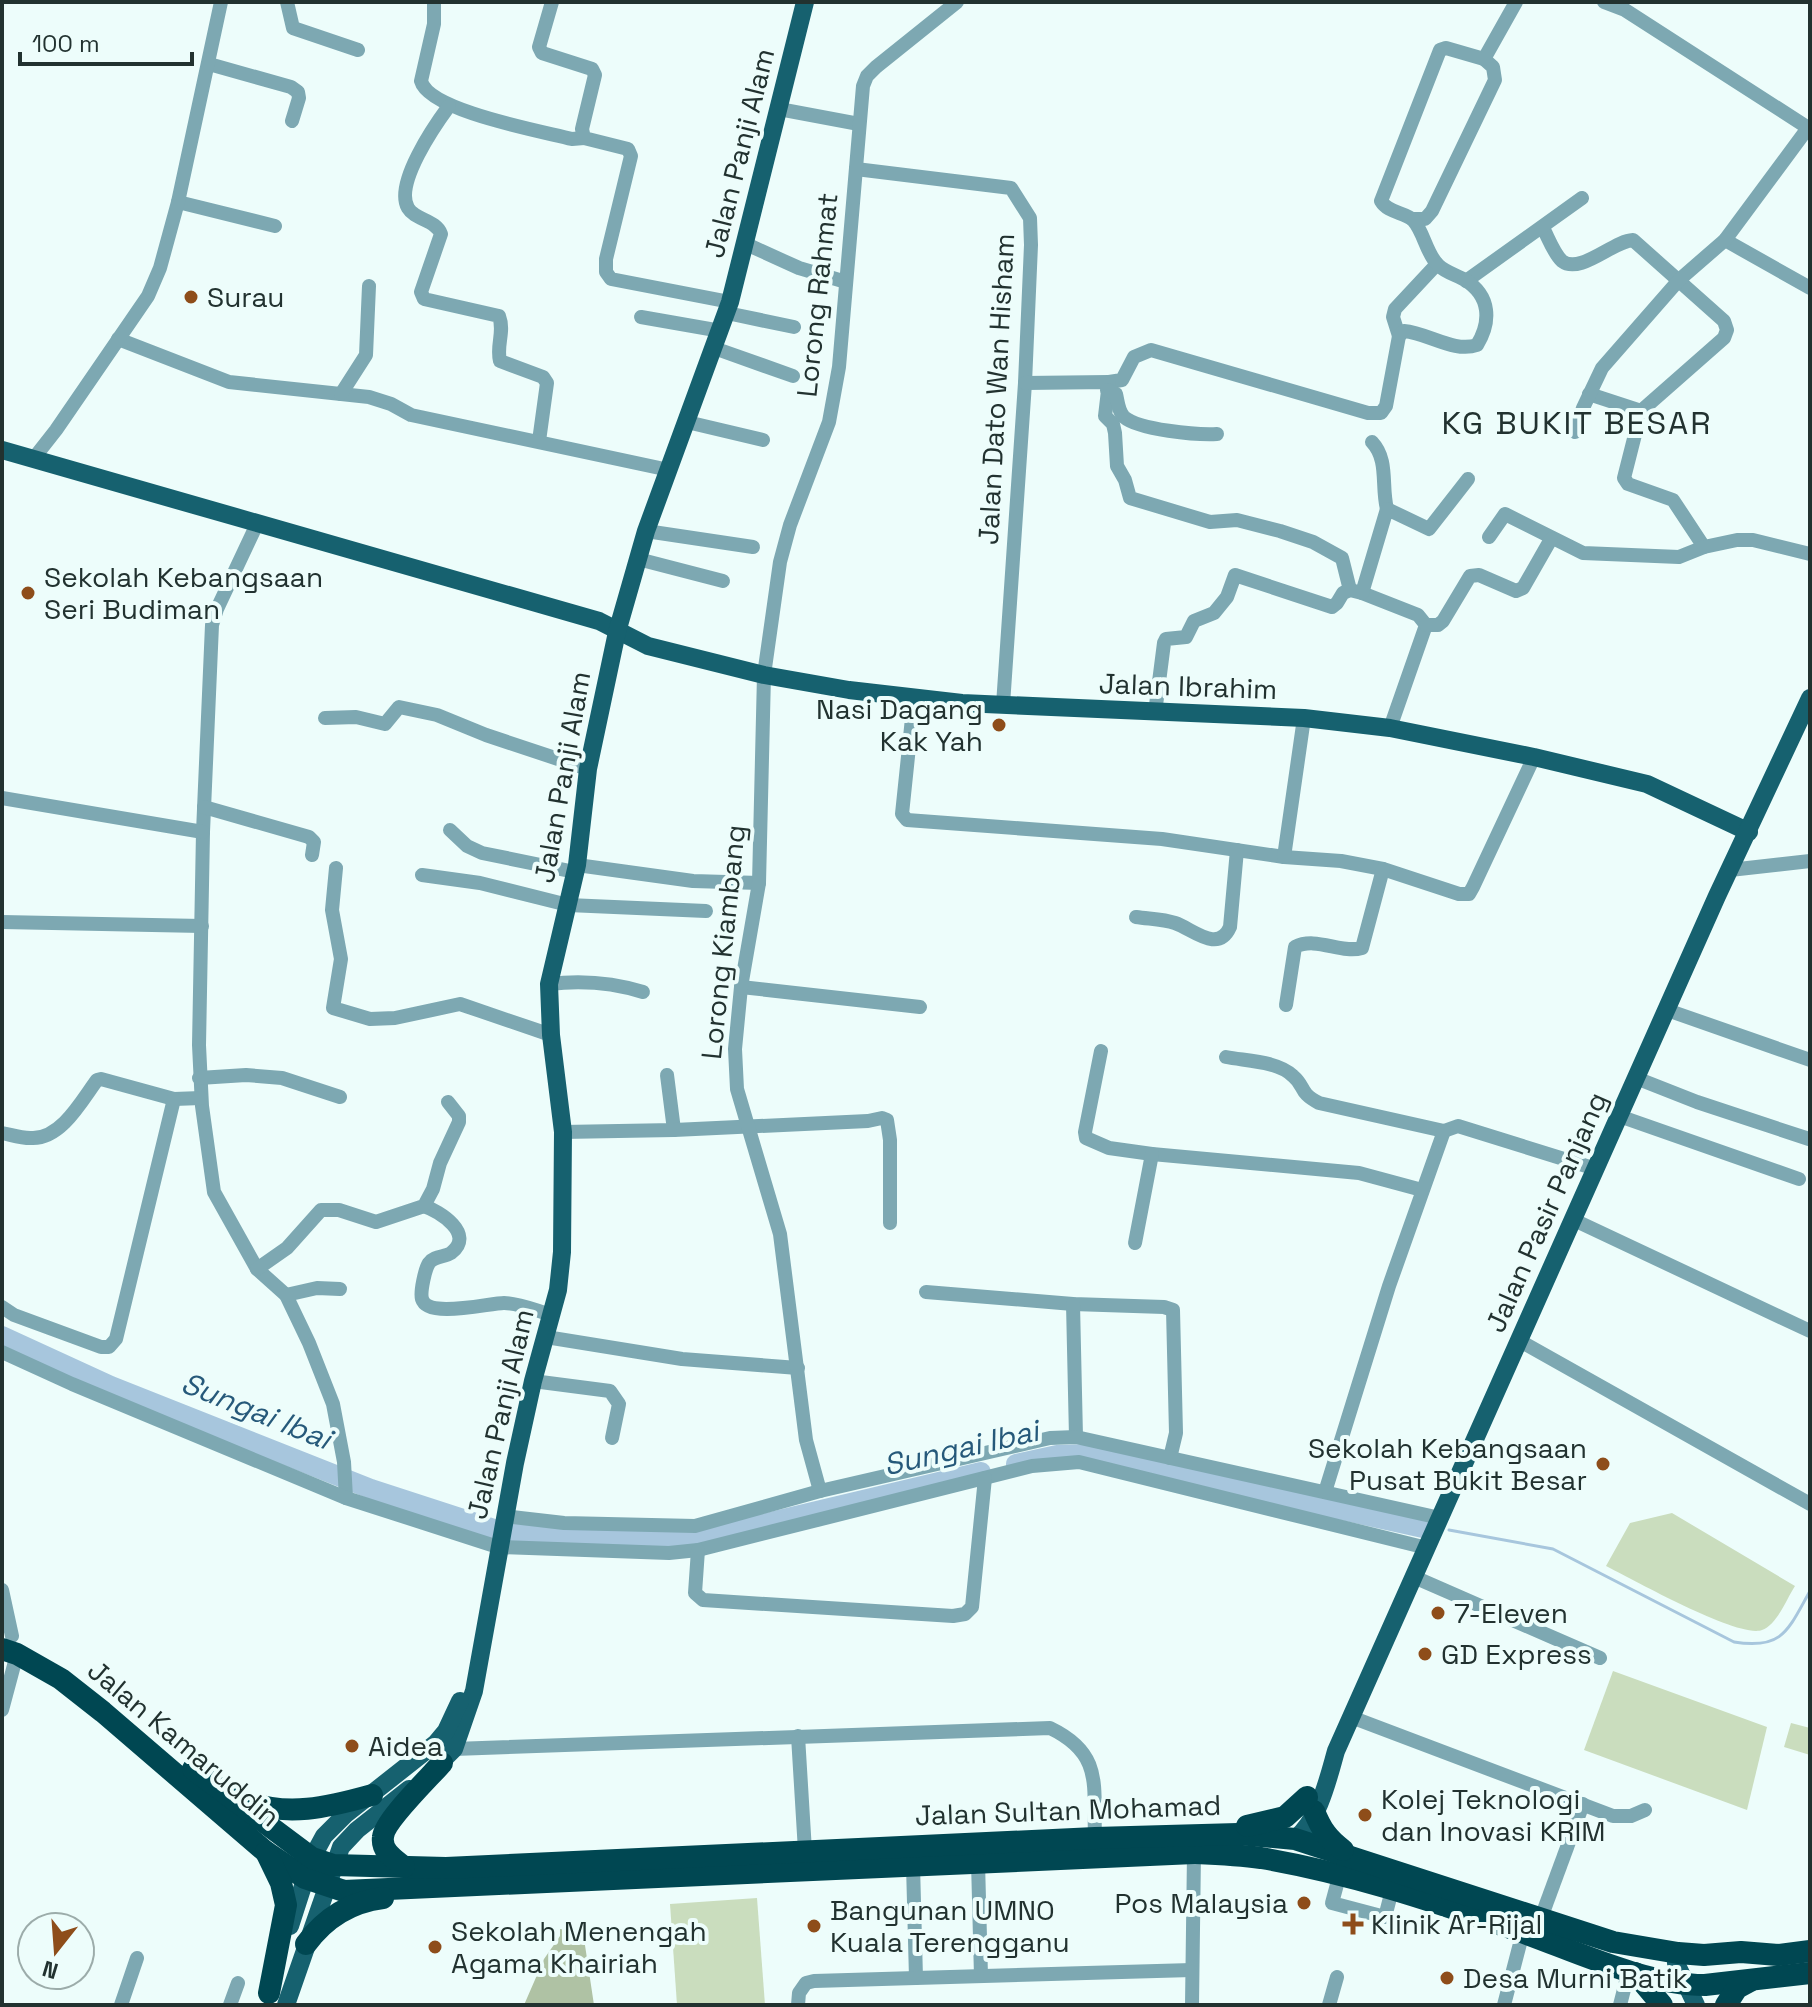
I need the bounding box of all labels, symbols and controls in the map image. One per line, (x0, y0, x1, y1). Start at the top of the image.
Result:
scale bar (20, 16, 192, 66)
text: 100 m (32, 28, 100, 59)
street label: Jalan Panji Alam (696, 45, 782, 261)
street label: Lorong Rahmat (788, 191, 846, 399)
street label: Jalan Dato Wan Hisham (970, 232, 1022, 546)
place label: Surau (207, 279, 284, 315)
marker: Surau (182, 288, 200, 306)
district label: KG BUKIT BESAR (1442, 403, 1712, 443)
place label: Sekolah Kebangsaan Seri Budiman (44, 559, 323, 627)
marker: Sekolah Kebangsaan Seri Budiman (19, 584, 37, 602)
street label: Jalan Ibrahim (1098, 665, 1278, 707)
street label: Jalan Panji Alam (526, 668, 598, 886)
place label: Nasi Dagang Kak Yah (816, 691, 983, 759)
marker: Nasi Dagang Kak Yah (990, 716, 1008, 734)
street label: Lorong Kiambang (693, 823, 753, 1061)
street label: Jalan Pasir Panjang (1477, 1086, 1615, 1338)
street label: Jalan Panji Alam (458, 1306, 542, 1522)
water label: Sungai Ibai (176, 1363, 340, 1460)
water label: Sungai Ibai (880, 1410, 1046, 1484)
place label: Sekolah Kebangsaan Pusat Bukit Besar (1308, 1430, 1587, 1498)
marker: Sekolah Kebangsaan Pusat Bukit Besar (1594, 1455, 1612, 1473)
place label: 7-Eleven (1454, 1595, 1568, 1631)
marker: 7-Eleven (1429, 1604, 1447, 1622)
place label: GD Express (1441, 1636, 1592, 1672)
marker: GD Express (1416, 1645, 1434, 1663)
street label: Jalan Kamaruddin (80, 1652, 288, 1834)
place label: Aidea (368, 1728, 443, 1764)
marker: Aidea (343, 1737, 361, 1755)
place label: Kolej Teknologi dan Inovasi KRIM (1381, 1781, 1605, 1849)
street label: Jalan Sultan Mohamad (914, 1787, 1222, 1833)
marker: Kolej Teknologi dan Inovasi KRIM (1356, 1806, 1374, 1824)
place label: Pos Malaysia (1115, 1885, 1288, 1921)
place label: Bangunan UMNO Kuala Terengganu (830, 1892, 1070, 1960)
marker: Pos Malaysia (1295, 1894, 1313, 1912)
place label: Klinik Ar-Rijal (1371, 1906, 1542, 1942)
north arrow (16, 1911, 96, 1991)
place label: Sekolah Menengah Agama Khairiah (451, 1913, 707, 1981)
marker: Klinik Ar-Rijal (1342, 1913, 1364, 1935)
marker: Bangunan UMNO Kuala Terengganu (805, 1917, 823, 1935)
marker: Sekolah Menengah Agama Khairiah (426, 1938, 444, 1956)
text: N (39, 1955, 61, 1986)
place label: Desa Murni Batik (1463, 1960, 1688, 1996)
marker: Desa Murni Batik (1438, 1969, 1456, 1987)

